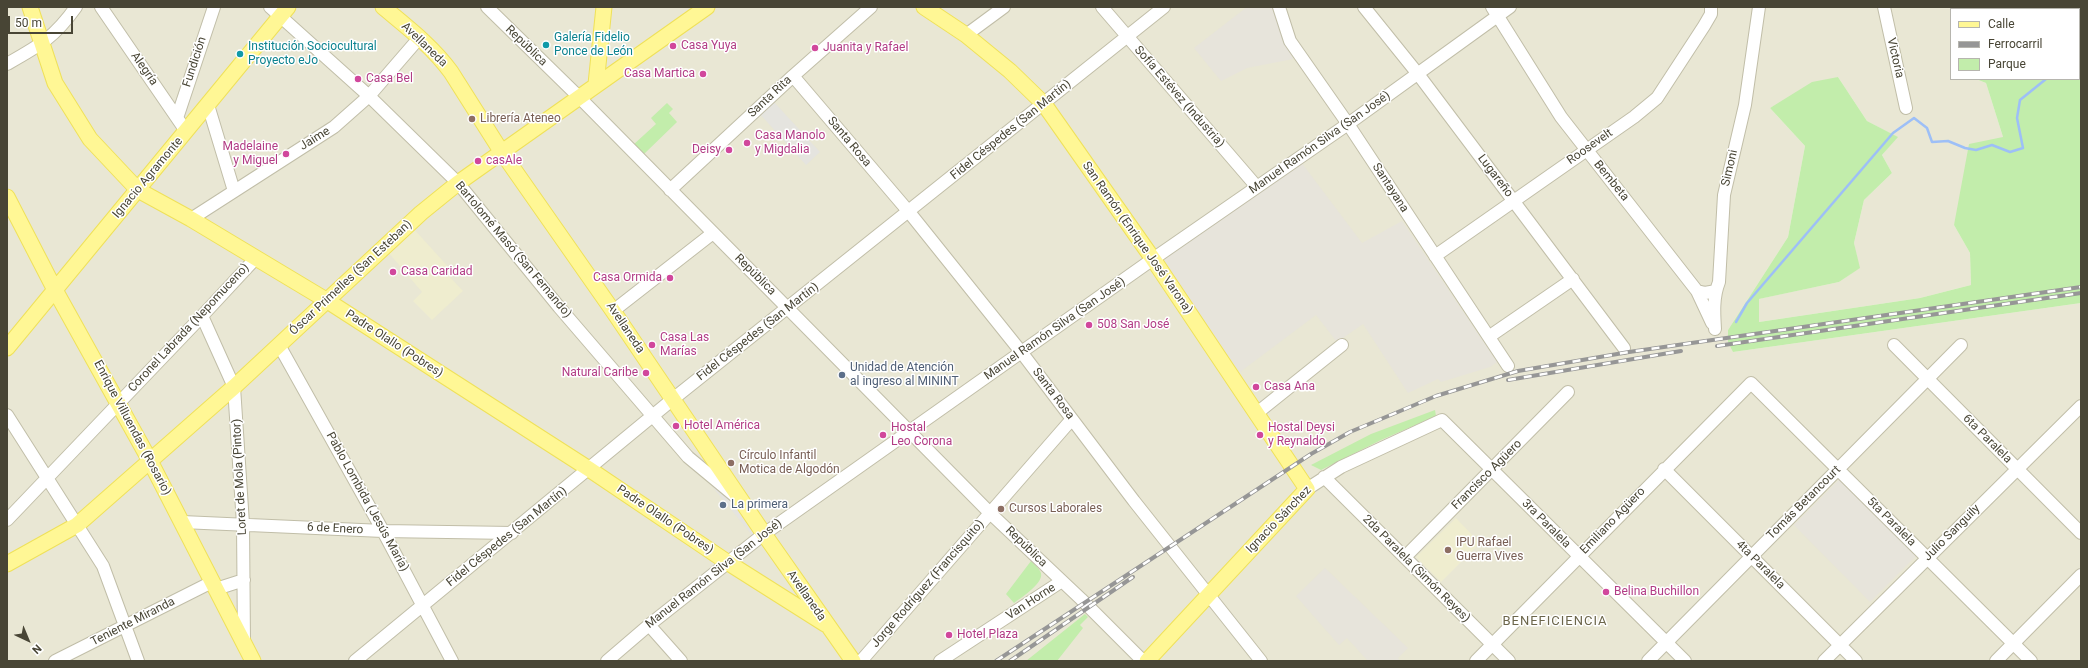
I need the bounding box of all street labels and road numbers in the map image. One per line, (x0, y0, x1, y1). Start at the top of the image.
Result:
street label: Avellaneda (398, 20, 450, 70)
street label: República (502, 23, 550, 69)
street label: Fundición (180, 35, 210, 89)
street label: Victoria (1883, 36, 1907, 80)
street label: Sofía Estévez (Industria) (1131, 43, 1227, 151)
street label: Alegría (127, 50, 161, 88)
street label: Santa Rita (745, 73, 795, 121)
street label: Fidel Céspedes (San Martín) (948, 77, 1074, 183)
street label: Manuel Ramón Silva (San José) (1247, 89, 1393, 197)
street label: Santa Rosa (824, 114, 874, 170)
street label: Jaime (297, 124, 333, 154)
street label: Roosevelt (1564, 126, 1616, 168)
street label: Ignacio Agramonte (110, 135, 186, 221)
street label: Simoni (1719, 148, 1741, 188)
street label: Lugareño (1474, 152, 1516, 200)
street label: Bembeta (1590, 158, 1632, 204)
street label: San Ramón (Enrique José Varona) (1079, 159, 1195, 317)
street label: Santayana (1369, 161, 1411, 215)
street label: Bartolomé Masó (San Fernando) (452, 179, 574, 321)
street label: Óscar Primelles (San Esteban) (287, 218, 415, 338)
street label: República (731, 251, 779, 299)
street label: Coronel Labrada (Nepomuceno) (126, 261, 252, 395)
street label: Manuel Ramón Silva (San José) (982, 275, 1128, 383)
street label: Fidel Céspedes (San Martín) (694, 280, 822, 384)
street label: Avellaneda (603, 300, 647, 356)
street label: Padre Olallo (Pobres) (343, 307, 445, 381)
street label: Enrique Villuendas (Rosario) (90, 358, 174, 498)
street label: Santa Rosa (1029, 365, 1077, 423)
street label: 6ta Paralela (1960, 412, 2014, 466)
street label: Loret de Mola (Pintor) (230, 418, 250, 536)
street label: Pablo Lombida (Jesús María) (323, 430, 411, 574)
street label: Francisco Agüero (1449, 437, 1525, 513)
street label: Tomás Betancourt (1764, 463, 1844, 543)
street label: Padre Olallo (Pobres) (614, 482, 716, 558)
street label: Ignacio Sánchez (1243, 483, 1315, 557)
street label: Fidel Céspedes (San Martín) (444, 484, 570, 590)
street label: Emiliano Agüero (1577, 485, 1649, 557)
street label: 5ta Paralela (1864, 495, 1918, 549)
street label: 3ra Paralela (1519, 497, 1573, 551)
street label: Julio Sanguily (1921, 502, 1983, 564)
street label: 2da Paralela (Simón Reyes) (1359, 512, 1473, 626)
street label: Manuel Ramón Silva (San José) (643, 516, 785, 632)
street label: Jorge Rodríguez (Francisquito) (869, 517, 987, 651)
street label: 6 de Enero (306, 520, 364, 538)
street label: República (1002, 524, 1050, 570)
street label: 4ta Paralela (1733, 538, 1787, 592)
street label: Avellaneda (783, 568, 829, 624)
street label: Van Horne (1004, 581, 1058, 623)
street label: Teniente Miranda (89, 595, 177, 649)

